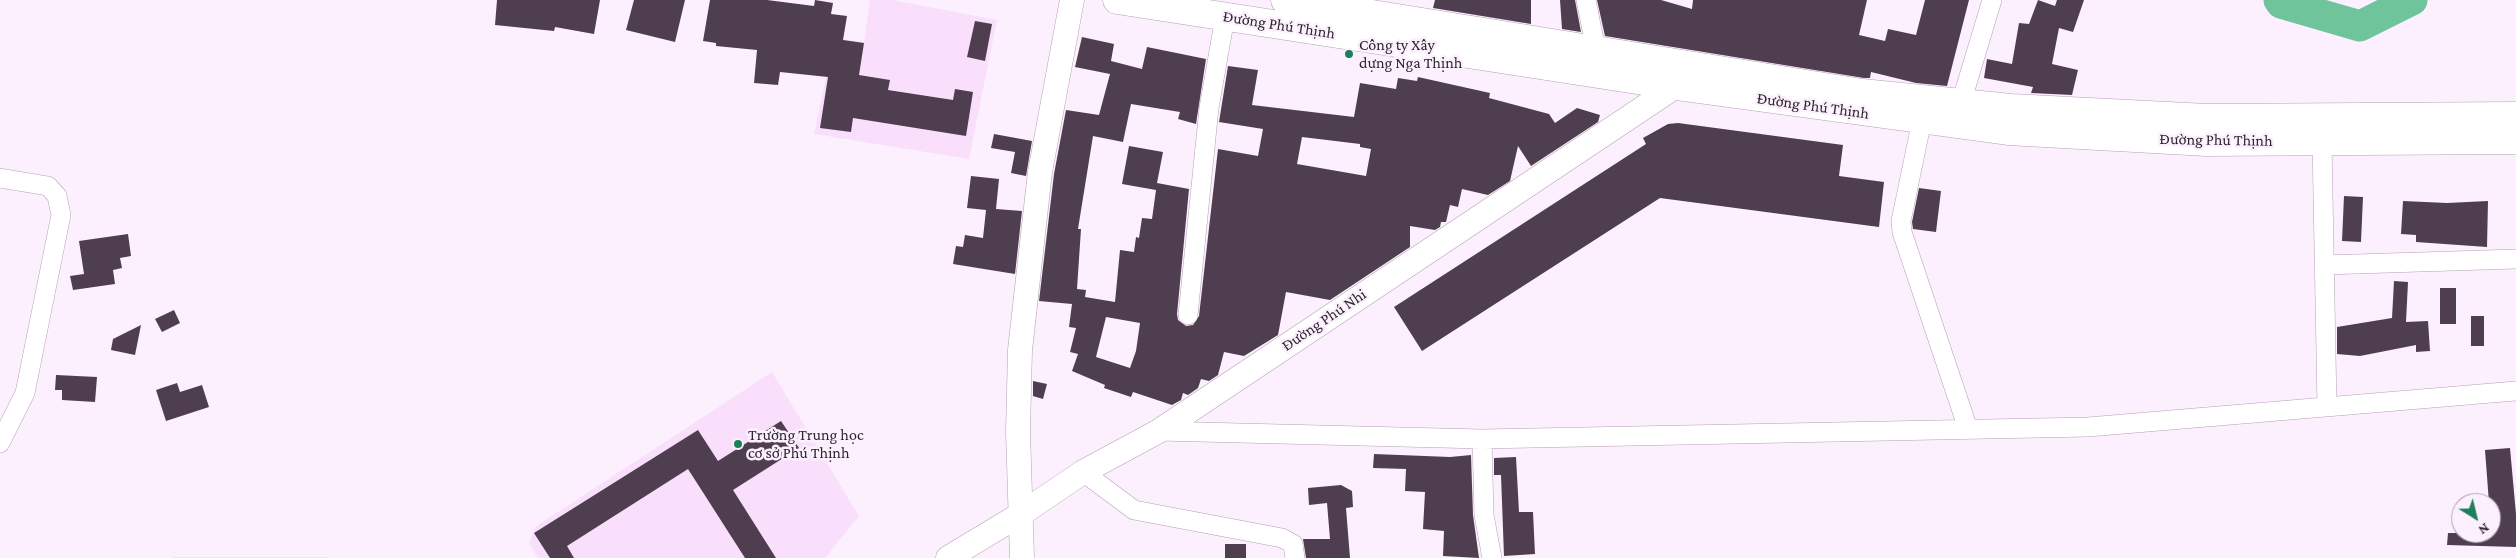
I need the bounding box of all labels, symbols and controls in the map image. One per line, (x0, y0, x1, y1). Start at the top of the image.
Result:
street label: Đường Phú Thịnh (1222, 7, 1336, 43)
place label: Công ty Xây dựng Nga Thịnh (1359, 35, 1462, 73)
marker: Công ty Xây dựng Nga Thịnh (1343, 48, 1355, 60)
street label: Đường Phú Thịnh (1756, 89, 1870, 123)
street label: Đường Phú Thịnh (2159, 129, 2273, 151)
street label: Đường Phú Nhi (1278, 285, 1370, 355)
place label: Trường Trung học cơ sở Phú Thịnh (748, 425, 864, 463)
marker: Trường Trung học cơ sở Phú Thịnh (732, 438, 744, 450)
north arrow (2451, 493, 2501, 543)
text: N (2476, 520, 2493, 539)

